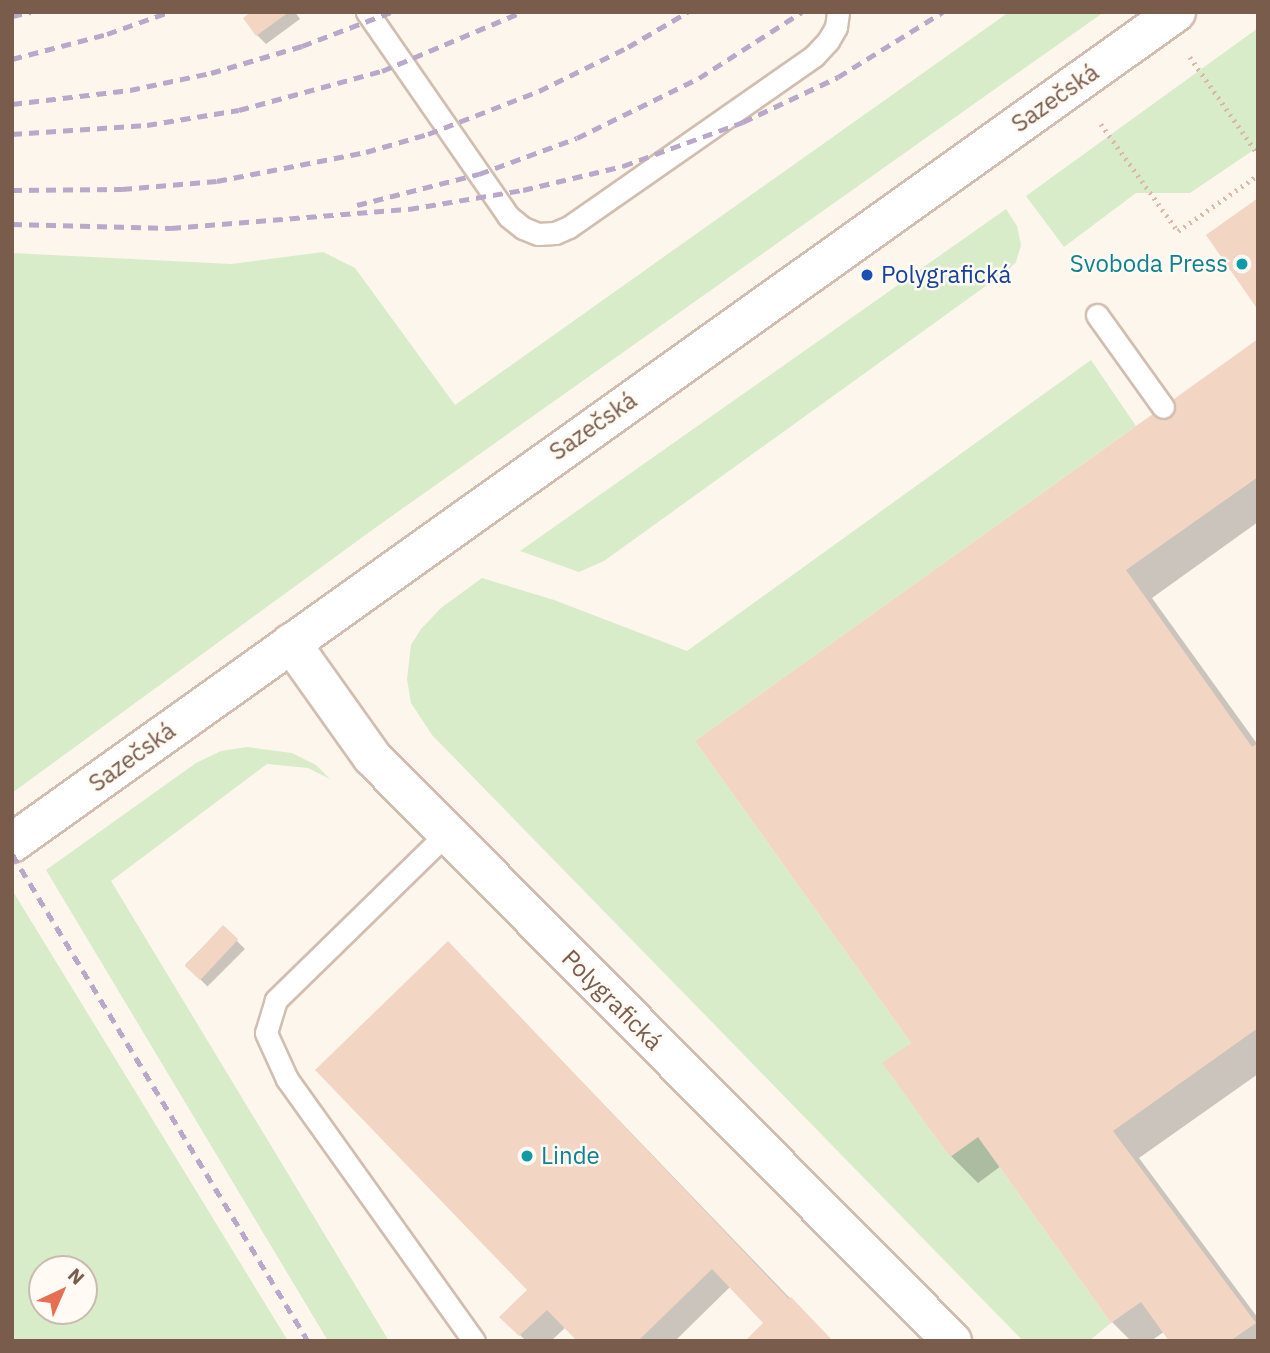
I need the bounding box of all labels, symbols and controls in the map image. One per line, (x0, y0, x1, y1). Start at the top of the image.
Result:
street label: Sazečská (1006, 58, 1104, 138)
place label: Svoboda Press (1070, 250, 1228, 278)
marker: Svoboda Press (1234, 256, 1250, 272)
place label: Polygrafická (881, 261, 1011, 289)
marker: Polygrafická (859, 267, 875, 283)
street label: Sazečská (544, 386, 642, 466)
street label: Sazečská (83, 716, 181, 798)
street label: Polygrafická (556, 944, 668, 1056)
place label: Linde (541, 1142, 600, 1170)
marker: Linde (519, 1148, 535, 1164)
north arrow (28, 1255, 98, 1325)
text: N (63, 1263, 89, 1290)

